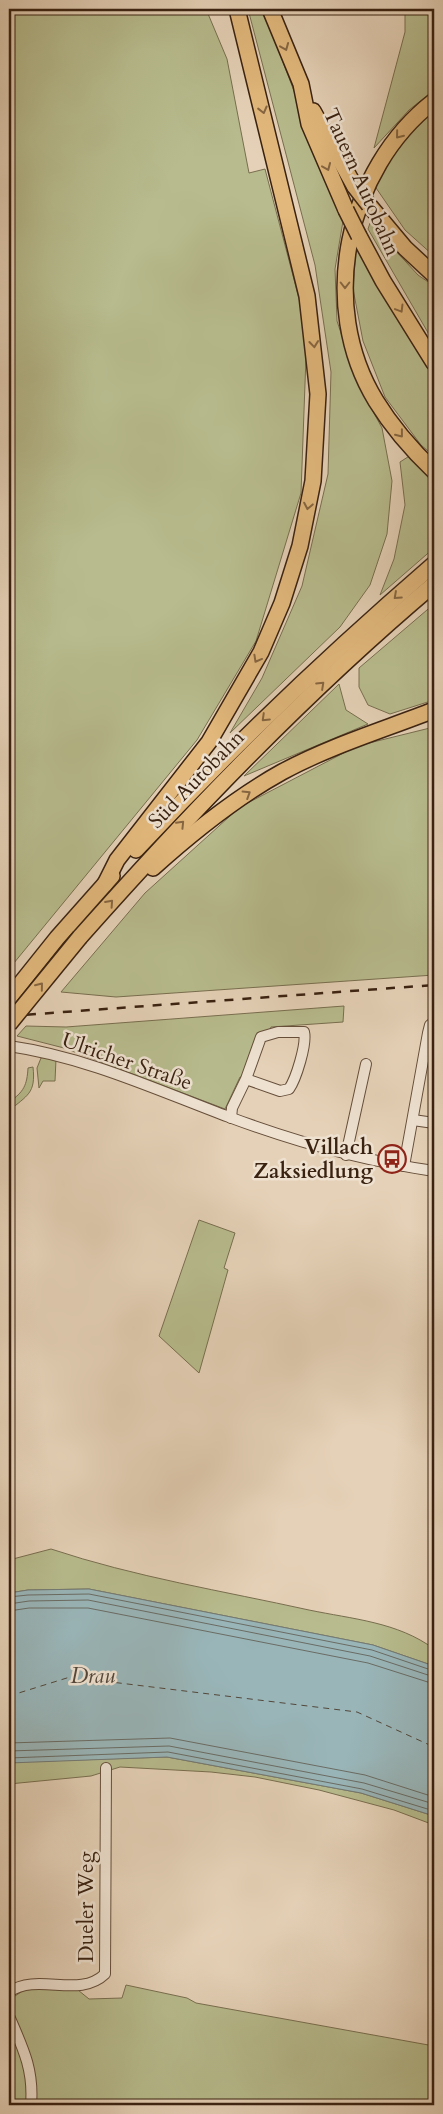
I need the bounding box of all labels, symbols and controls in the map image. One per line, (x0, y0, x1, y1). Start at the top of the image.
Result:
one-way arrow (280, 42, 290, 50)
street label: Tauern Autobahn (316, 104, 407, 261)
one-way arrow (257, 106, 268, 115)
one-way arrow (397, 129, 405, 138)
one-way arrow (321, 162, 332, 171)
one-way arrow (340, 281, 350, 289)
one-way arrow (394, 303, 404, 312)
one-way arrow (308, 340, 319, 348)
one-way arrow (394, 428, 402, 437)
one-way arrow (303, 501, 313, 510)
one-way arrow (394, 590, 403, 599)
one-way arrow (254, 654, 264, 663)
one-way arrow (316, 682, 325, 691)
one-way arrow (262, 712, 271, 721)
street label: Süd Autobahn (142, 724, 251, 835)
one-way arrow (242, 790, 251, 800)
one-way arrow (175, 821, 184, 830)
one-way arrow (104, 899, 113, 908)
one-way arrow (34, 983, 42, 992)
street label: Ulricher Straße (58, 1026, 196, 1097)
place label: Villach Zaksiedlung (253, 1133, 373, 1186)
bus stop icon: Villach Zaksiedlung (377, 1144, 407, 1174)
water label: Drau (71, 1661, 115, 1691)
street label: Dueler Weg (72, 1851, 101, 1962)

